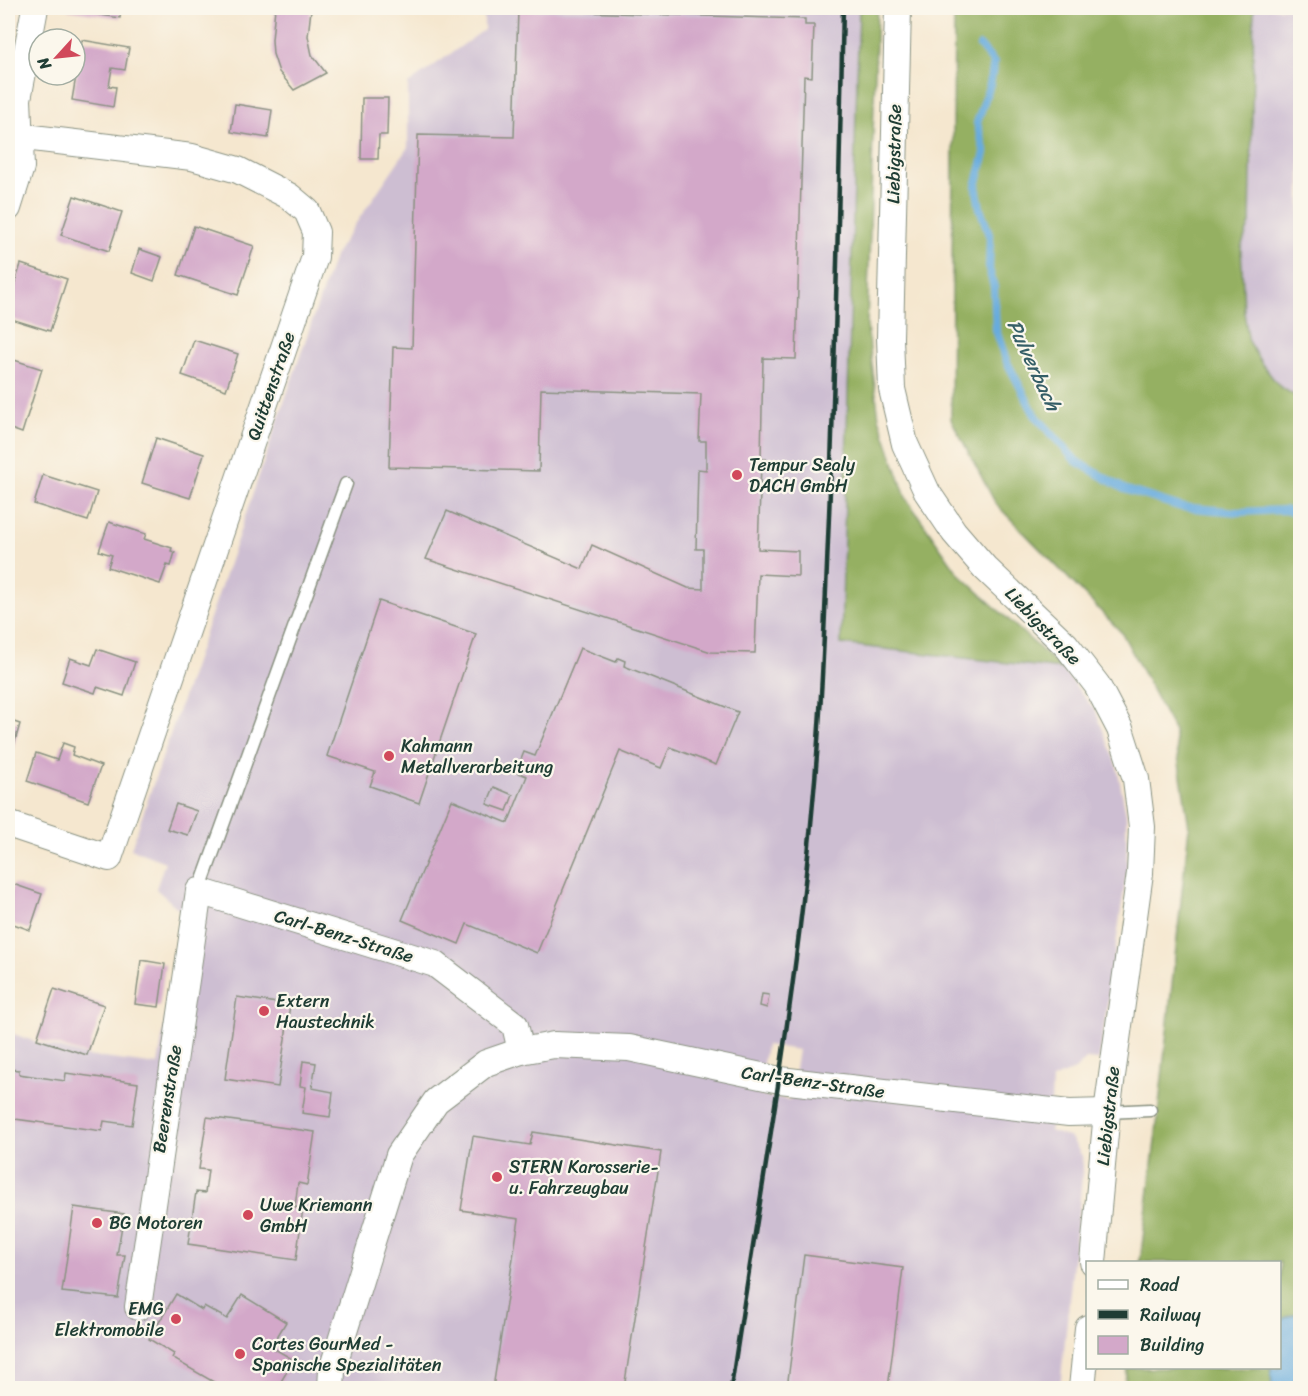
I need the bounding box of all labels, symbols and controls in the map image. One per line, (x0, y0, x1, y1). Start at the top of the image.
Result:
north arrow (27, 27, 87, 87)
text: N (28, 51, 60, 76)
street label: Liebigstraße (877, 104, 911, 204)
water label: Pulverbach (997, 313, 1071, 418)
street label: Quittenstraße (237, 327, 305, 445)
place label: Tempur Sealy DACH GmbH (749, 449, 856, 502)
marker: Tempur Sealy DACH GmbH (730, 468, 744, 482)
street label: Liebigstraße (997, 579, 1089, 673)
place label: Kahmann Metallverarbeitung (401, 730, 553, 783)
marker: Kahmann Metallverarbeitung (382, 749, 396, 763)
street label: Carl-Benz-Straße (270, 900, 418, 972)
place label: Extern Haustechnik (276, 985, 375, 1038)
marker: Extern Haustechnik (257, 1004, 271, 1018)
street label: Beerenstraße (143, 1043, 191, 1155)
street label: Carl-Benz-Straße (739, 1056, 887, 1108)
street label: Liebigstraße (1087, 1065, 1129, 1167)
place label: STERN Karosserie- u. Fahrzeugbau (509, 1151, 659, 1204)
marker: STERN Karosserie- u. Fahrzeugbau (490, 1170, 504, 1184)
place label: Uwe Kriemann GmbH (260, 1189, 373, 1242)
place label: BG Motoren (109, 1207, 203, 1239)
marker: Uwe Kriemann GmbH (241, 1208, 255, 1222)
marker: BG Motoren (90, 1216, 104, 1230)
legend (1086, 1261, 1281, 1369)
text: Road (1140, 1269, 1180, 1301)
place label: EMG Elektromobile (55, 1293, 164, 1346)
text: Railway (1140, 1299, 1202, 1331)
marker: EMG Elektromobile (169, 1312, 183, 1326)
place label: Cortes GourMed - Spanische Spezialitäten (252, 1328, 442, 1381)
text: Building (1140, 1329, 1204, 1361)
marker: Cortes GourMed - Spanische Spezialitäten (233, 1347, 247, 1361)

